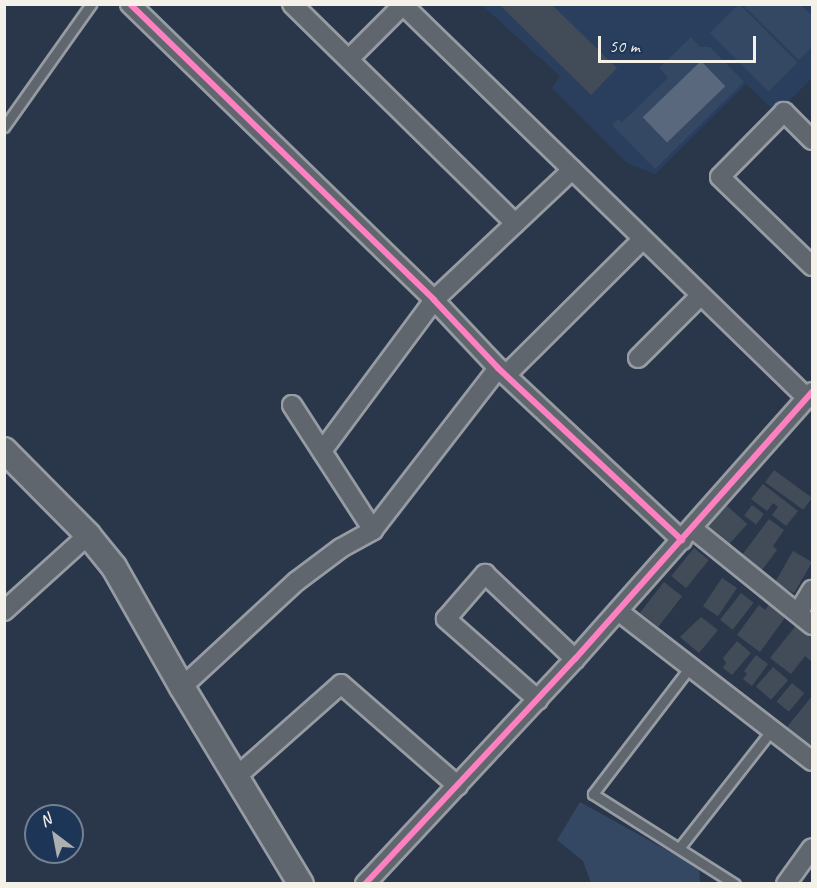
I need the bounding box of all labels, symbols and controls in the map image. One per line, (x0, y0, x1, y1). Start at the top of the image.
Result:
scale bar (601, 24, 758, 62)
text: 50 m (609, 35, 640, 57)
north arrow (24, 804, 84, 864)
text: N (36, 809, 55, 832)

